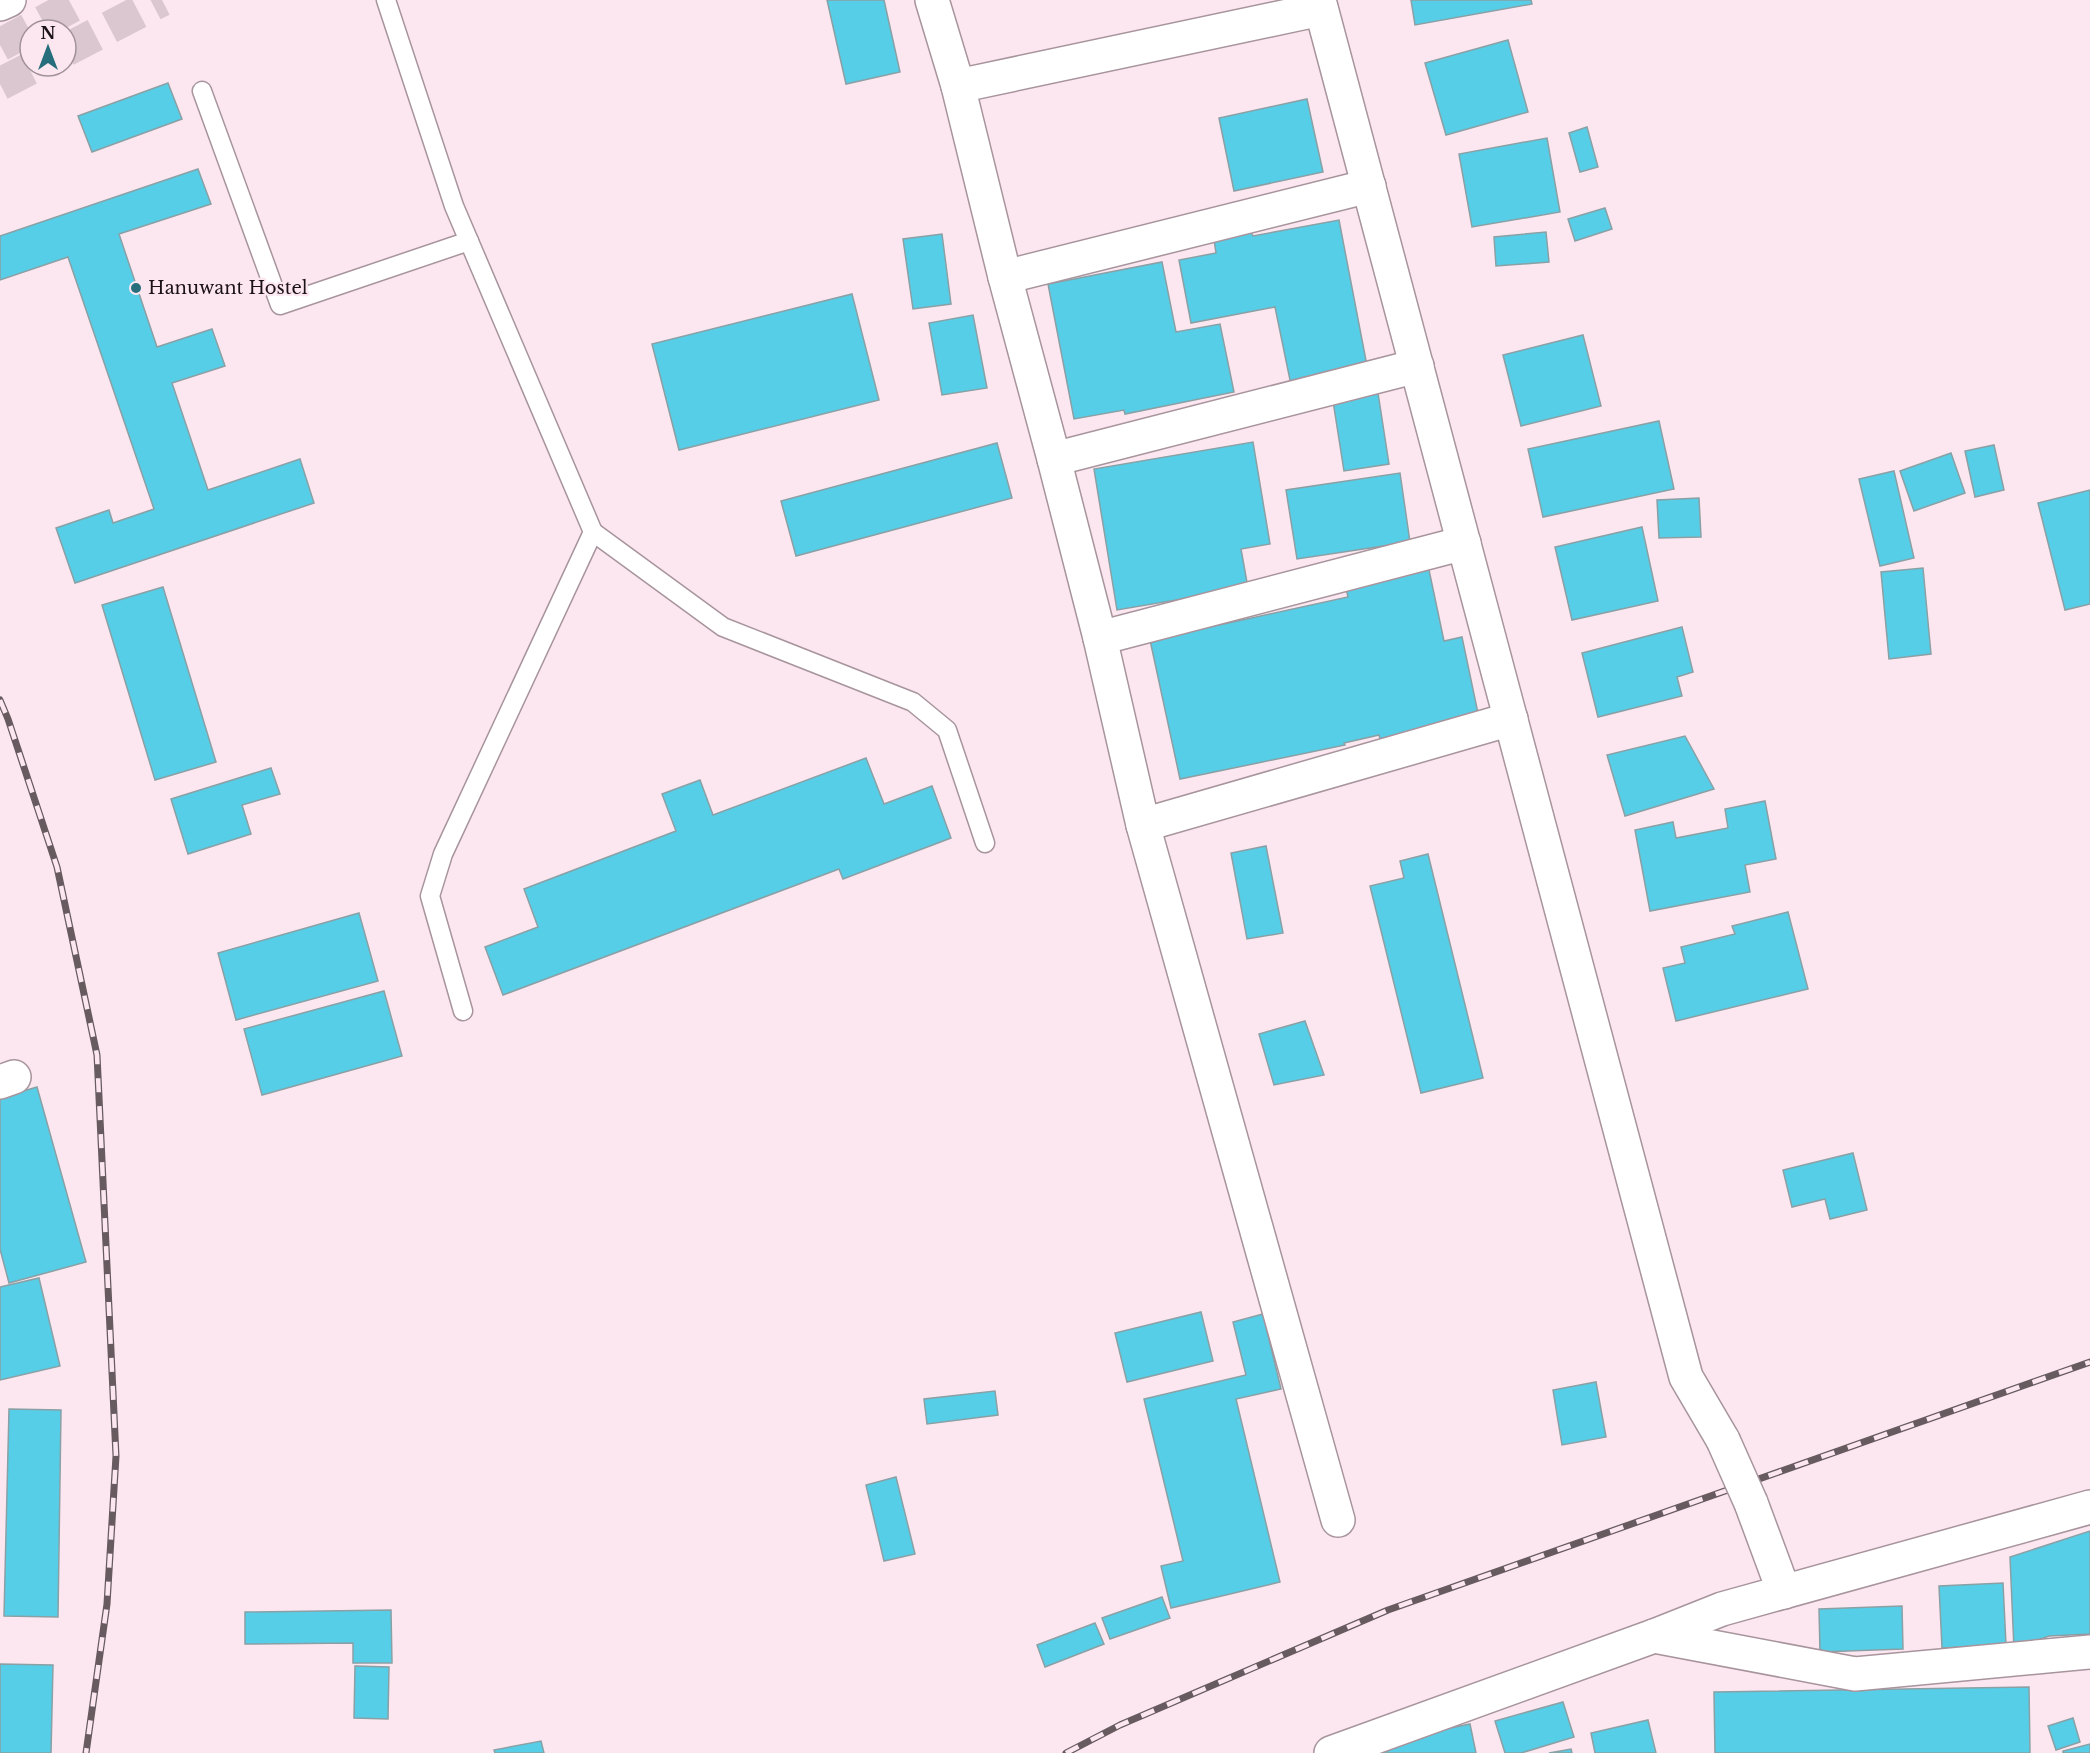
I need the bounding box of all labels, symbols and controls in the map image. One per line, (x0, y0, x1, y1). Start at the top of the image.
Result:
north arrow (18, 18, 78, 78)
text: N (40, 23, 56, 43)
place label: Hanuwant Hostel (148, 277, 308, 299)
marker: Hanuwant Hostel (129, 281, 143, 295)

